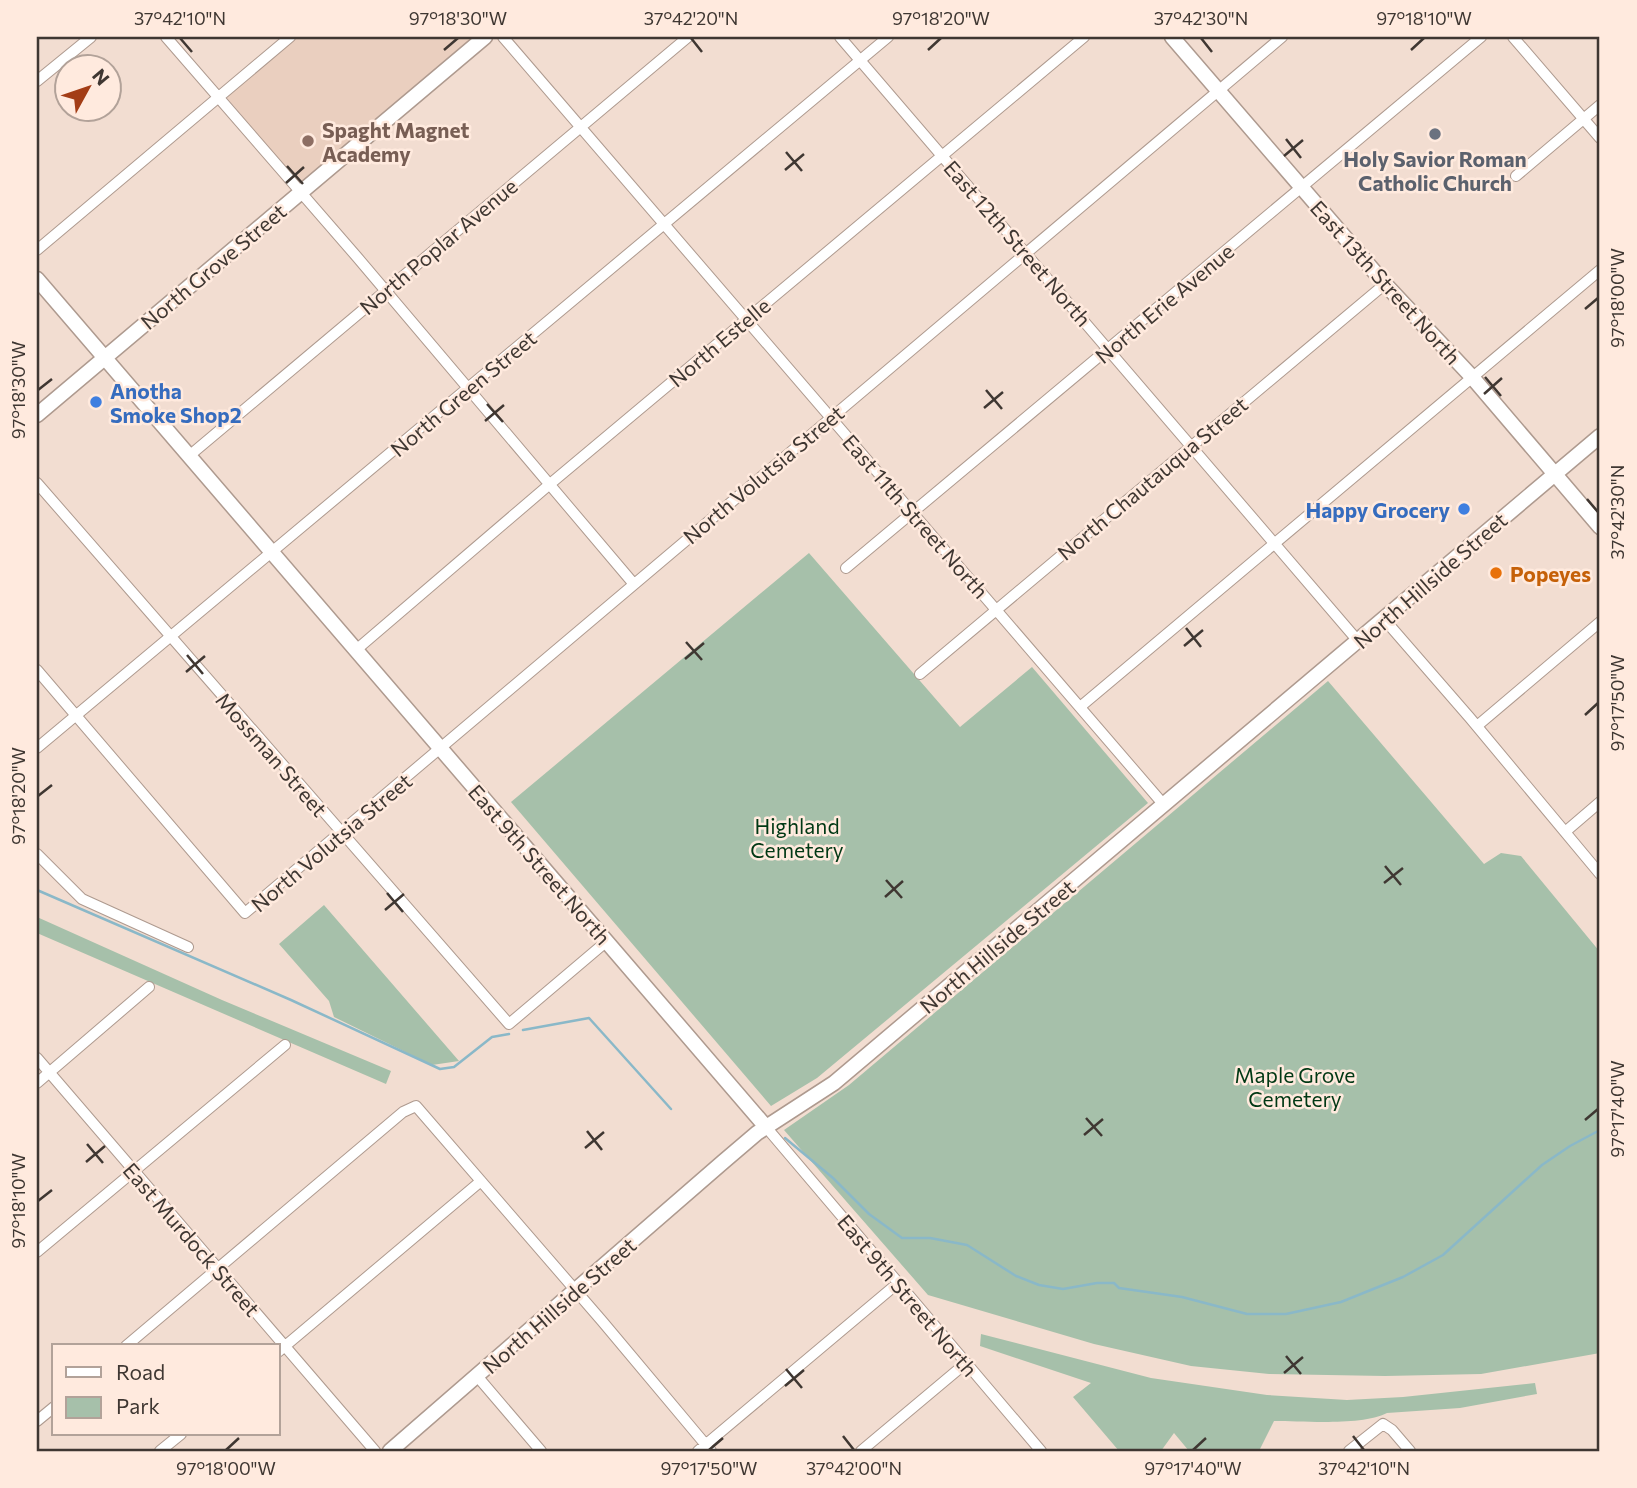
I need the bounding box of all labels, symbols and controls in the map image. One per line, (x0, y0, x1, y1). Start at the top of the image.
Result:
text: 37°42'10"N (134, 7, 226, 29)
text: 97°18'30"W (409, 7, 507, 29)
text: 37°42'20"N (644, 7, 738, 29)
text: 97°18'20"W (892, 7, 990, 29)
text: 37°42'30"N (1154, 7, 1248, 29)
text: 97°18'10"W (1376, 7, 1472, 29)
north arrow (52, 52, 122, 122)
text: N (88, 64, 115, 90)
place label: Spaght Magnet Academy (322, 117, 469, 166)
marker: Holy Savior Roman Catholic Church (1427, 126, 1443, 142)
marker: Spaght Magnet Academy (300, 133, 316, 149)
place label: Holy Savior Roman Catholic Church (1343, 146, 1527, 195)
street label: East 12th Street North (939, 155, 1097, 331)
street label: North Poplar Avenue (354, 173, 522, 319)
street label: East 13th Street North (1306, 195, 1466, 369)
street label: North Grove Street (135, 198, 291, 334)
street label: North Erie Avenue (1090, 238, 1238, 368)
text: 97°18'00"W (1606, 248, 1628, 348)
street label: North Estelle (663, 292, 775, 392)
street label: North Green Street (385, 325, 541, 461)
text: 97°18'30"W (7, 341, 29, 439)
place label: Anotha Smoke Shop2 (110, 378, 242, 427)
street label: North Chautauqua Street (1052, 391, 1252, 565)
marker: Anotha Smoke Shop2 (88, 394, 104, 410)
street label: North Volutsia Street (678, 400, 848, 548)
street label: East 11th Street North (838, 429, 994, 603)
text: 37°42'30"N (1606, 465, 1628, 559)
place label: Happy Grocery (1305, 497, 1450, 522)
marker: Happy Grocery (1456, 501, 1472, 517)
street label: North Hillside Street (1348, 507, 1512, 653)
place label: Popeyes (1510, 561, 1591, 586)
marker: Popeyes (1488, 565, 1504, 581)
text: 97°17'50"W (1606, 655, 1628, 751)
street label: Mossman Street (211, 687, 333, 821)
text: 97°18'20"W (7, 747, 29, 845)
street label: North Volutsia Street (246, 768, 416, 916)
street label: East 9th Street North (464, 779, 616, 949)
park label: Highland Cemetery (750, 813, 844, 862)
street label: North Hillside Street (914, 874, 1080, 1018)
text: 97°17'40"W (1606, 1060, 1628, 1158)
park label: Maple Grove Cemetery (1235, 1062, 1355, 1111)
text: 97°18'10"W (7, 1153, 29, 1249)
street label: East Murdock Street (119, 1157, 265, 1321)
street label: East 9th Street North (833, 1209, 983, 1381)
street label: North Hillside Street (477, 1232, 641, 1378)
legend (52, 1344, 280, 1436)
text: Road (116, 1359, 165, 1384)
text: Park (116, 1393, 160, 1418)
text: 97°18'00"W (176, 1457, 276, 1479)
text: 97°17'50"W (661, 1457, 757, 1479)
text: 37°42'00"N (806, 1457, 902, 1479)
text: 97°17'40"W (1144, 1457, 1242, 1479)
text: 37°42'10"N (1318, 1457, 1410, 1479)

